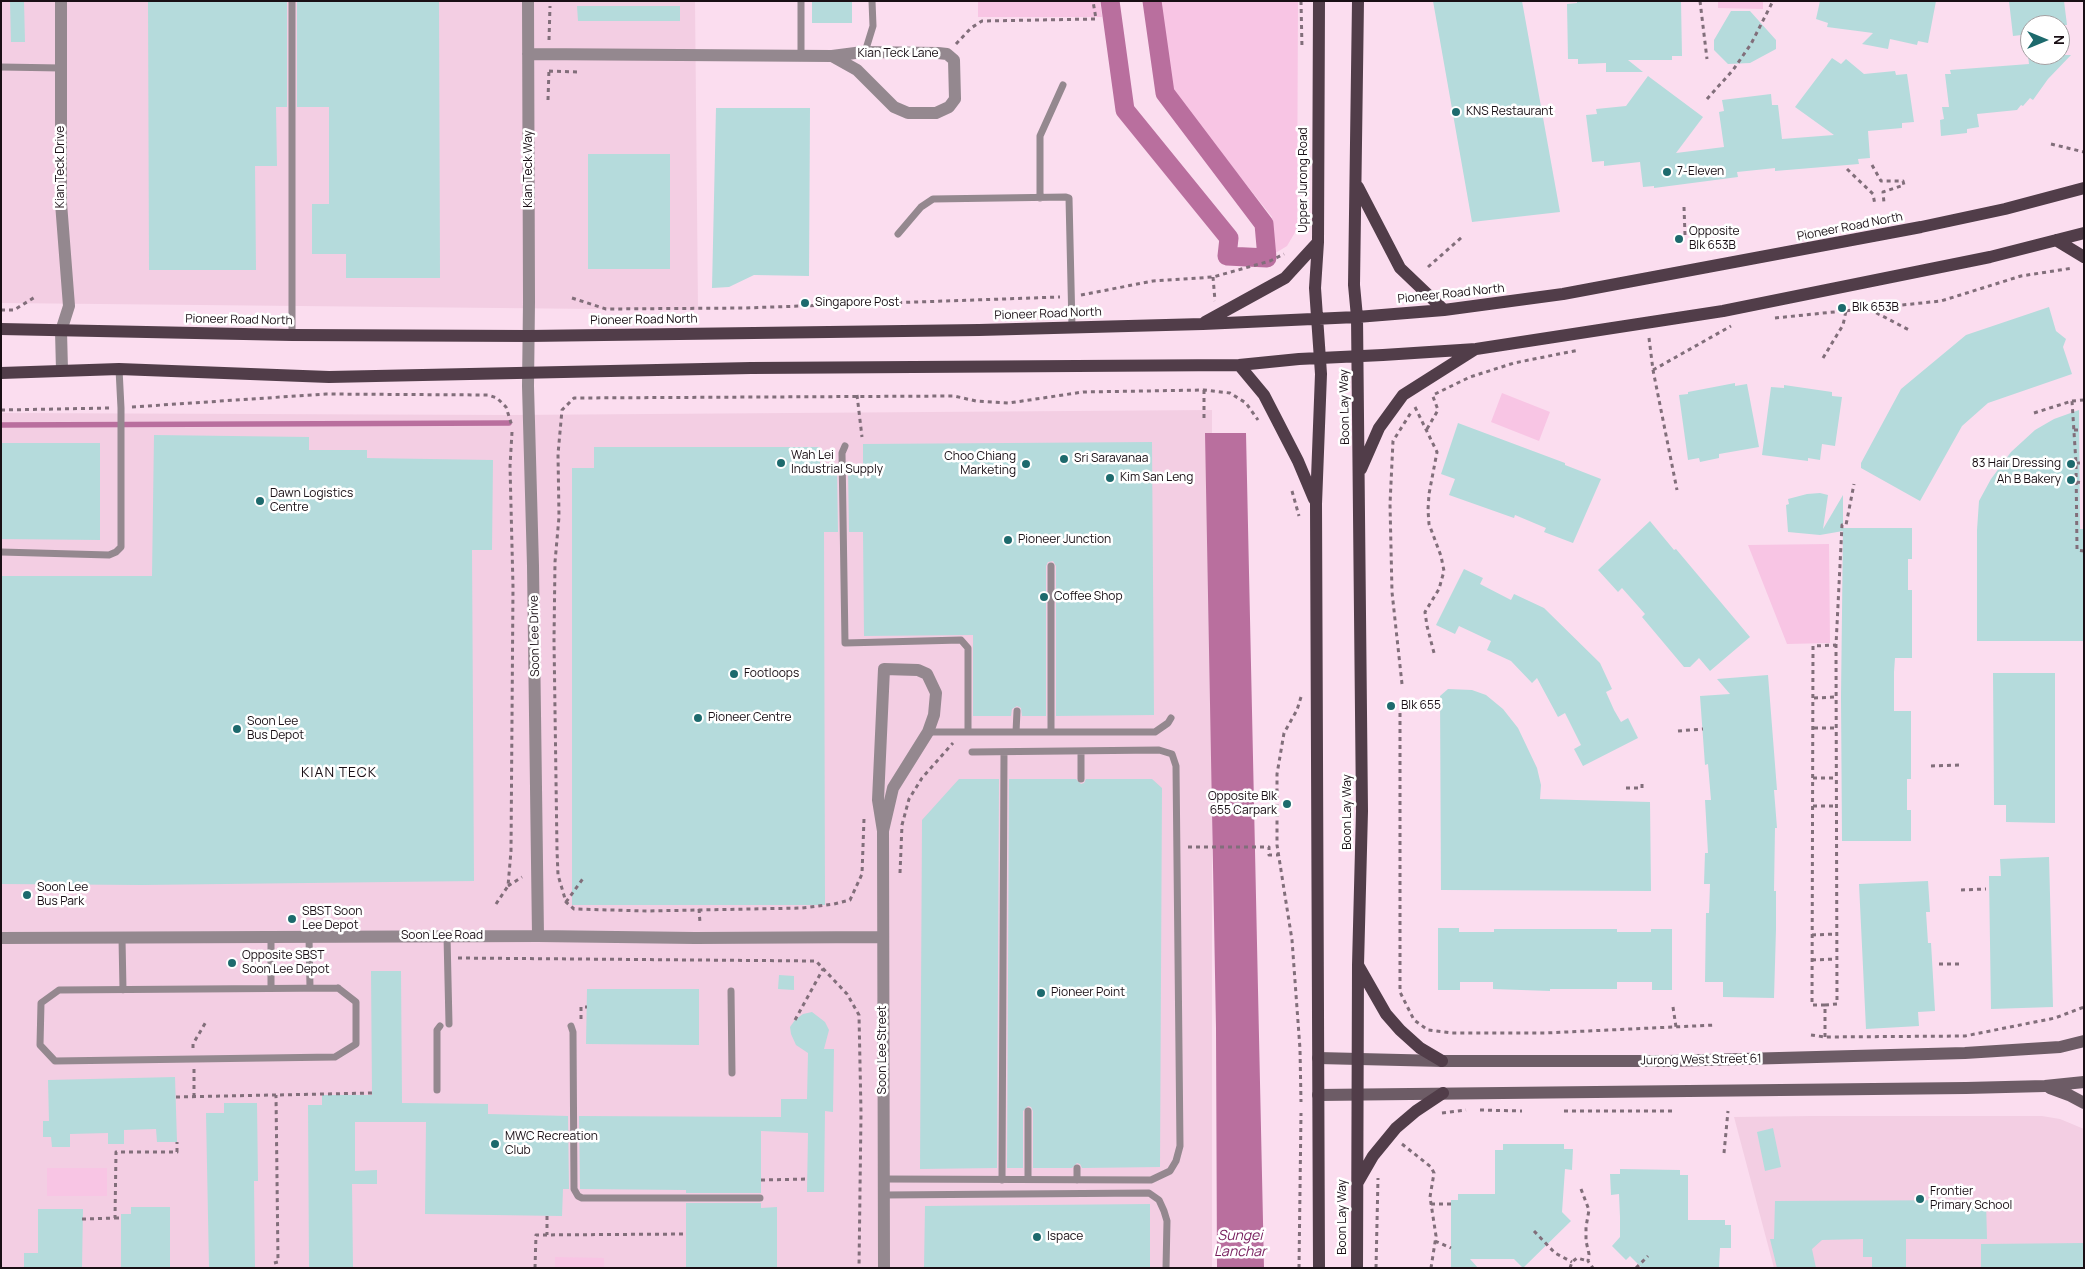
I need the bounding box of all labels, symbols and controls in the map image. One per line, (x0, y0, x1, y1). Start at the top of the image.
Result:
north arrow (2020, 15, 2070, 65)
text: N (2050, 35, 2069, 45)
street label: Kian Teck Lane (857, 47, 939, 61)
place label: KNS Restaurant (1466, 105, 1553, 119)
marker: KNS Restaurant (1450, 106, 1462, 118)
street label: Kian Teck Drive (54, 126, 68, 208)
street label: Upper Jurong Road (1297, 127, 1311, 233)
street label: Kian Teck Way (522, 130, 536, 208)
place label: 7-Eleven (1677, 165, 1724, 179)
marker: 7-Eleven (1661, 166, 1673, 178)
street label: Pioneer Road North (1796, 210, 1904, 244)
place label: Opposite Blk 653B (1689, 225, 1740, 253)
marker: Opposite Blk 653B (1673, 233, 1685, 245)
street label: Pioneer Road North (1397, 281, 1505, 307)
place label: Singapore Post (815, 296, 899, 310)
marker: Singapore Post (799, 297, 811, 309)
place label: Blk 653B (1852, 301, 1899, 315)
marker: Blk 653B (1836, 302, 1848, 314)
street label: Pioneer Road North (994, 305, 1102, 323)
street label: Pioneer Road North (185, 312, 293, 328)
street label: Pioneer Road North (590, 312, 698, 328)
street label: Boon Lay Way (1337, 369, 1353, 445)
place label: Wah Lei Industrial Supply (791, 449, 883, 477)
place label: Choo Chiang Marketing (944, 450, 1016, 478)
place label: Sri Saravanaa (1074, 452, 1148, 466)
marker: Sri Saravanaa (1058, 453, 1070, 465)
marker: Wah Lei Industrial Supply (775, 457, 787, 469)
place label: 83 Hair Dressing (1972, 457, 2061, 471)
marker: Choo Chiang Marketing (1020, 458, 1032, 470)
marker: 83 Hair Dressing (2065, 458, 2077, 470)
place label: Kim San Leng (1120, 471, 1193, 485)
marker: Kim San Leng (1104, 472, 1116, 484)
place label: Ah B Bakery (1997, 473, 2061, 487)
marker: Ah B Bakery (2065, 474, 2077, 486)
place label: Dawn Logistics Centre (270, 487, 353, 515)
marker: Dawn Logistics Centre (254, 495, 266, 507)
place label: Pioneer Junction (1018, 533, 1111, 547)
marker: Pioneer Junction (1002, 534, 1014, 546)
place label: Coffee Shop (1054, 590, 1123, 604)
marker: Coffee Shop (1038, 591, 1050, 603)
street label: Soon Lee Drive (527, 595, 543, 677)
place label: Footloops (744, 667, 799, 681)
marker: Footloops (728, 668, 740, 680)
place label: Blk 655 (1401, 699, 1441, 713)
marker: Blk 655 (1385, 700, 1397, 712)
place label: Pioneer Centre (708, 711, 792, 725)
marker: Pioneer Centre (692, 712, 704, 724)
place label: Soon Lee Bus Depot (247, 715, 304, 743)
marker: Soon Lee Bus Depot (231, 723, 243, 735)
district label: KIAN TECK (300, 765, 378, 781)
street label: Boon Lay Way (1341, 774, 1355, 850)
place label: Opposite Blk 655 Carpark (1208, 790, 1277, 818)
marker: Opposite Blk 655 Carpark (1281, 798, 1293, 810)
place label: Soon Lee Bus Park (37, 881, 88, 909)
marker: Soon Lee Bus Park (21, 889, 33, 901)
place label: SBST Soon Lee Depot (302, 905, 362, 933)
marker: SBST Soon Lee Depot (286, 913, 298, 925)
street label: Soon Lee Road (401, 929, 483, 943)
place label: Opposite SBST Soon Lee Depot (242, 949, 330, 977)
marker: Opposite SBST Soon Lee Depot (226, 957, 238, 969)
place label: Pioneer Point (1051, 986, 1125, 1000)
marker: Pioneer Point (1035, 987, 1047, 999)
street label: Soon Lee Street (876, 1006, 890, 1094)
street label: Jurong West Street 61 (1640, 1052, 1762, 1068)
place label: MWC Recreation Club (505, 1130, 598, 1158)
marker: MWC Recreation Club (489, 1138, 501, 1150)
street label: Boon Lay Way (1336, 1179, 1350, 1255)
place label: Frontier Primary School (1930, 1185, 2012, 1213)
marker: Frontier Primary School (1914, 1193, 1926, 1205)
water label: Sungei Lanchar (1214, 1228, 1266, 1260)
place label: Ispace (1047, 1230, 1083, 1244)
marker: Ispace (1031, 1231, 1043, 1243)

